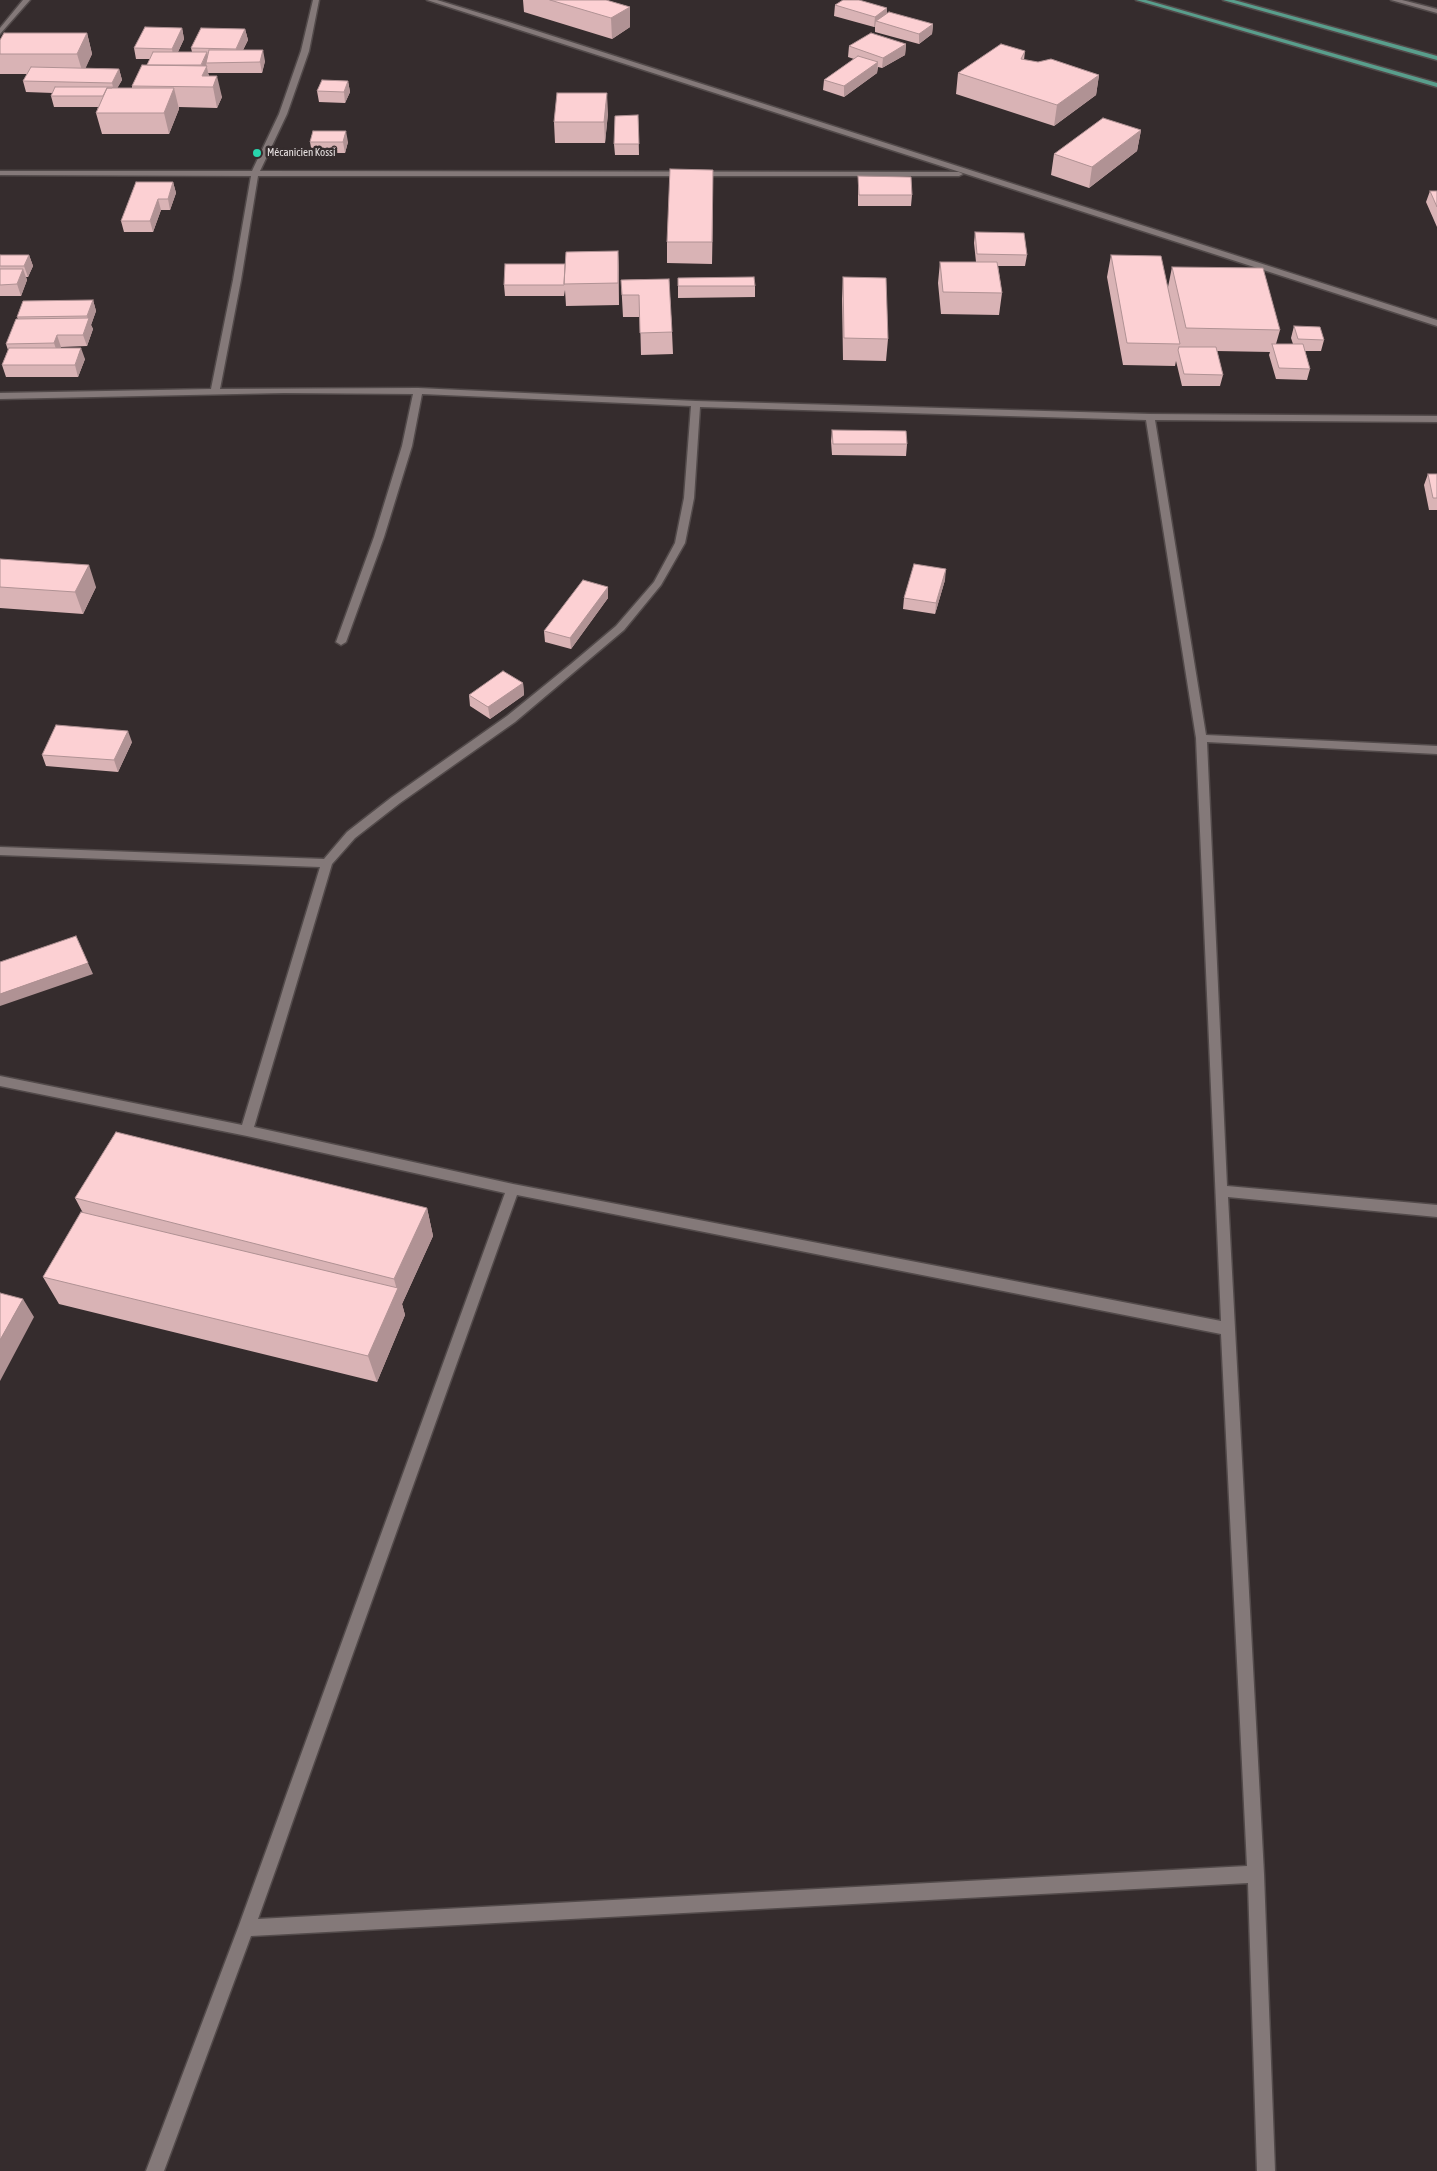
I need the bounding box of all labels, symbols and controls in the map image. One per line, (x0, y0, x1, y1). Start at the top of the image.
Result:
place label: Mécanicien Kossi (267, 146, 335, 160)
marker: Mécanicien Kossi (251, 147, 263, 159)

